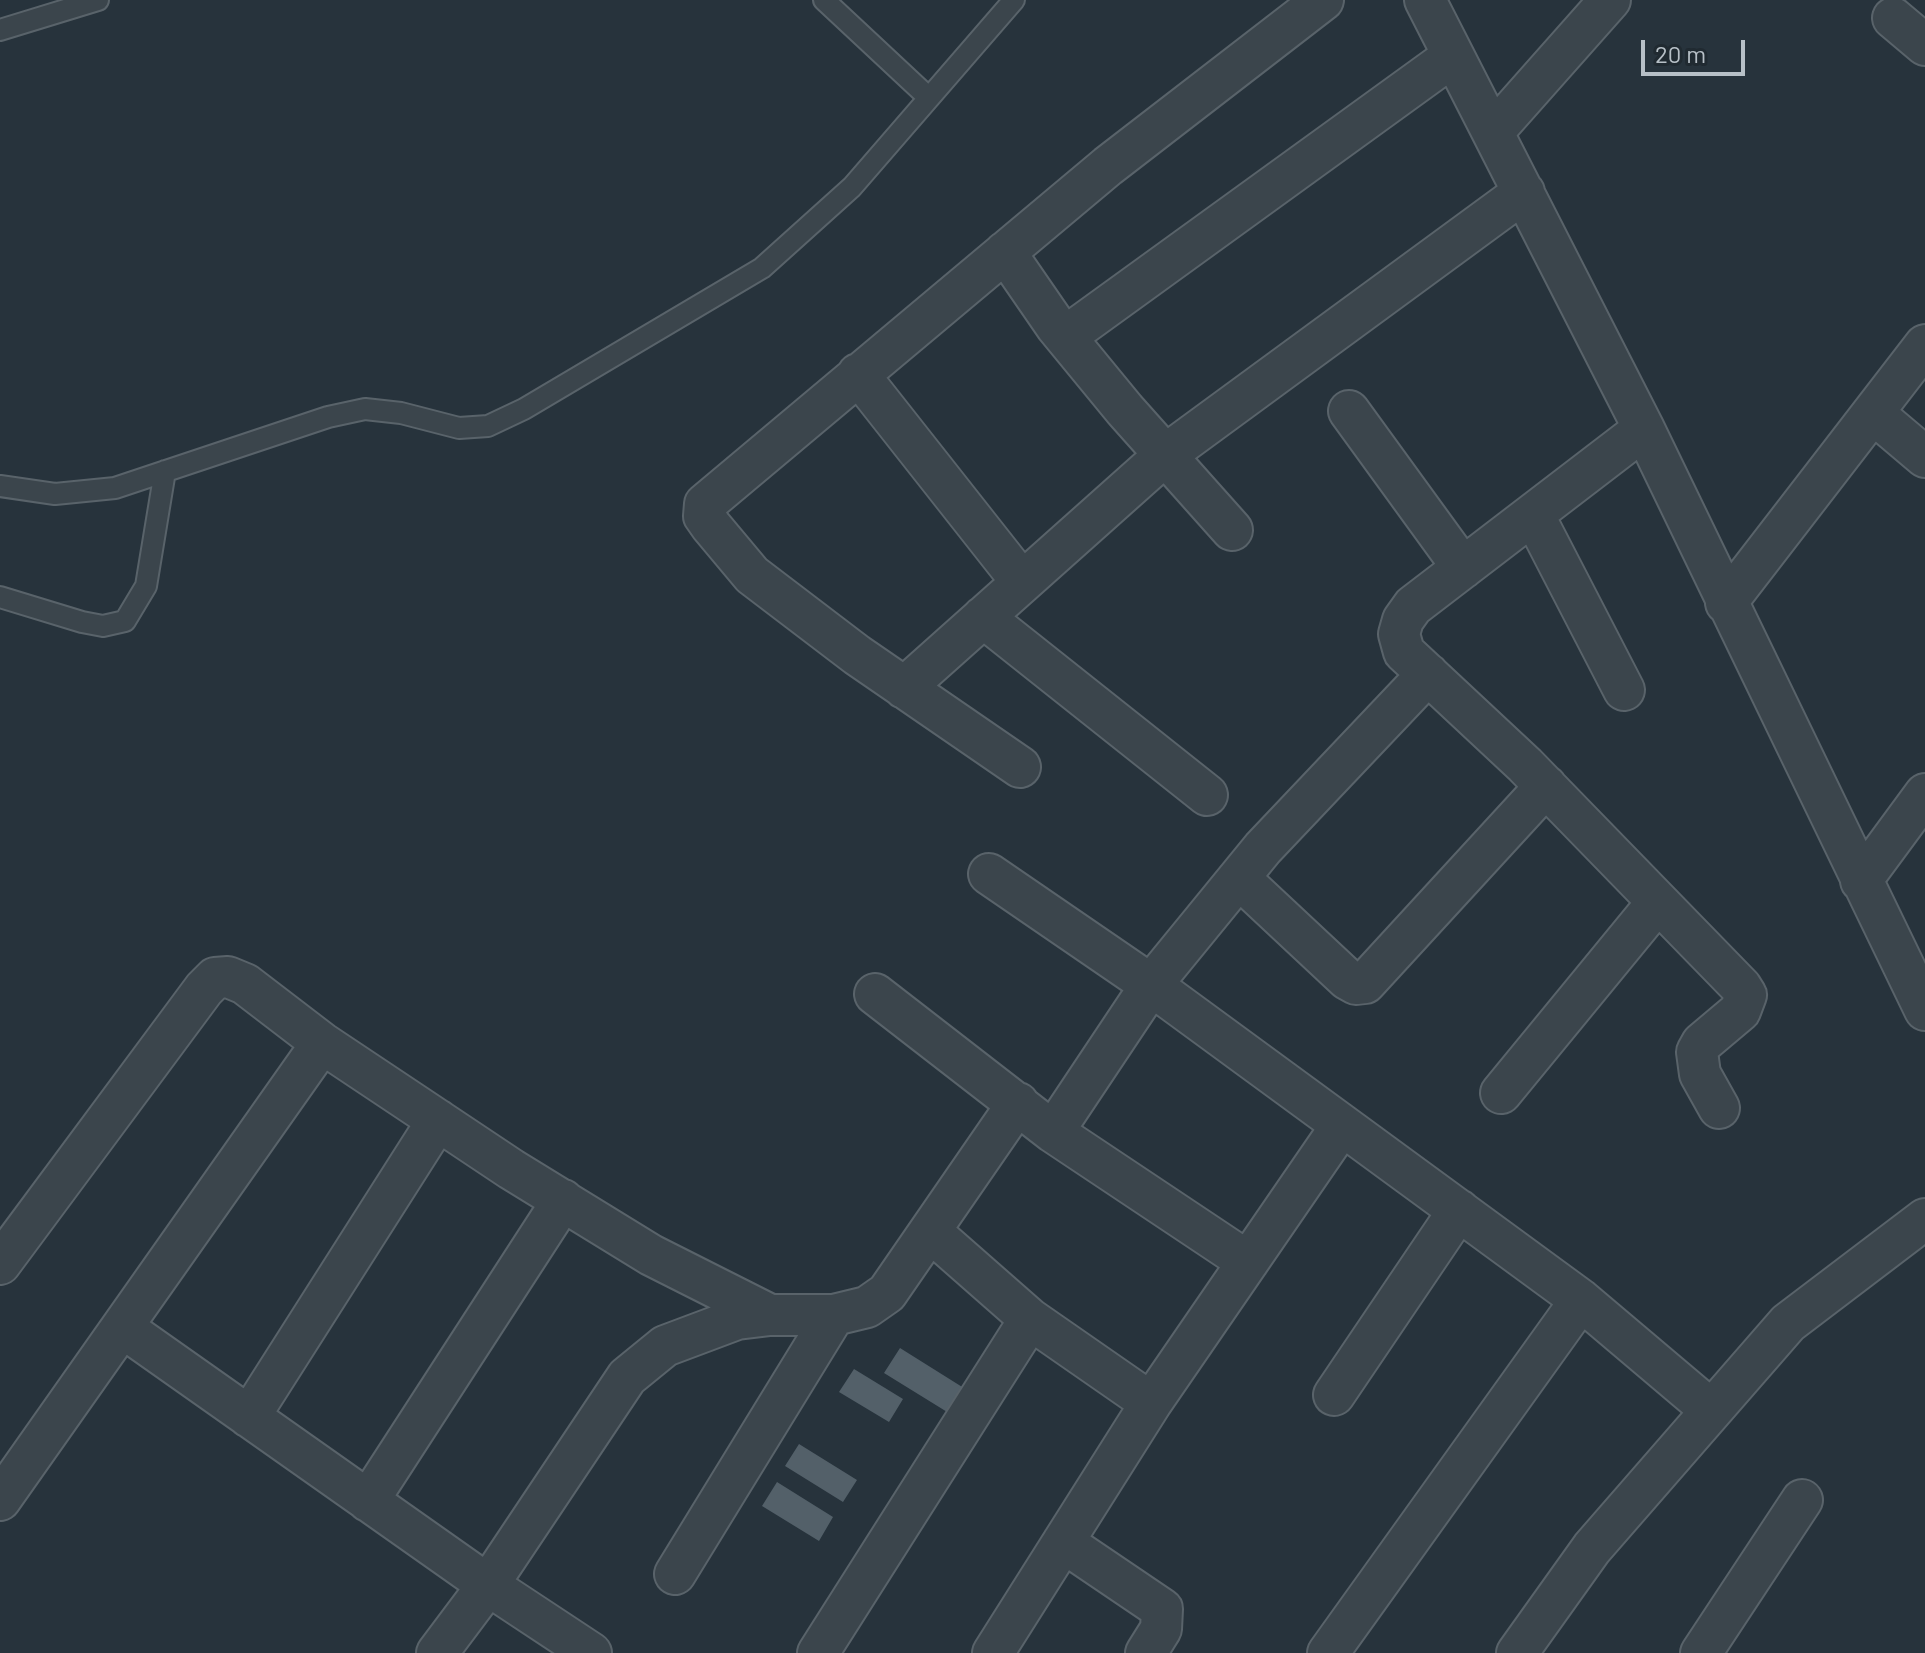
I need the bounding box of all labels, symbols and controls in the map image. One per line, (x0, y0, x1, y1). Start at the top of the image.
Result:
scale bar (1645, 24, 1749, 74)
text: 20 m (1655, 39, 1706, 68)

